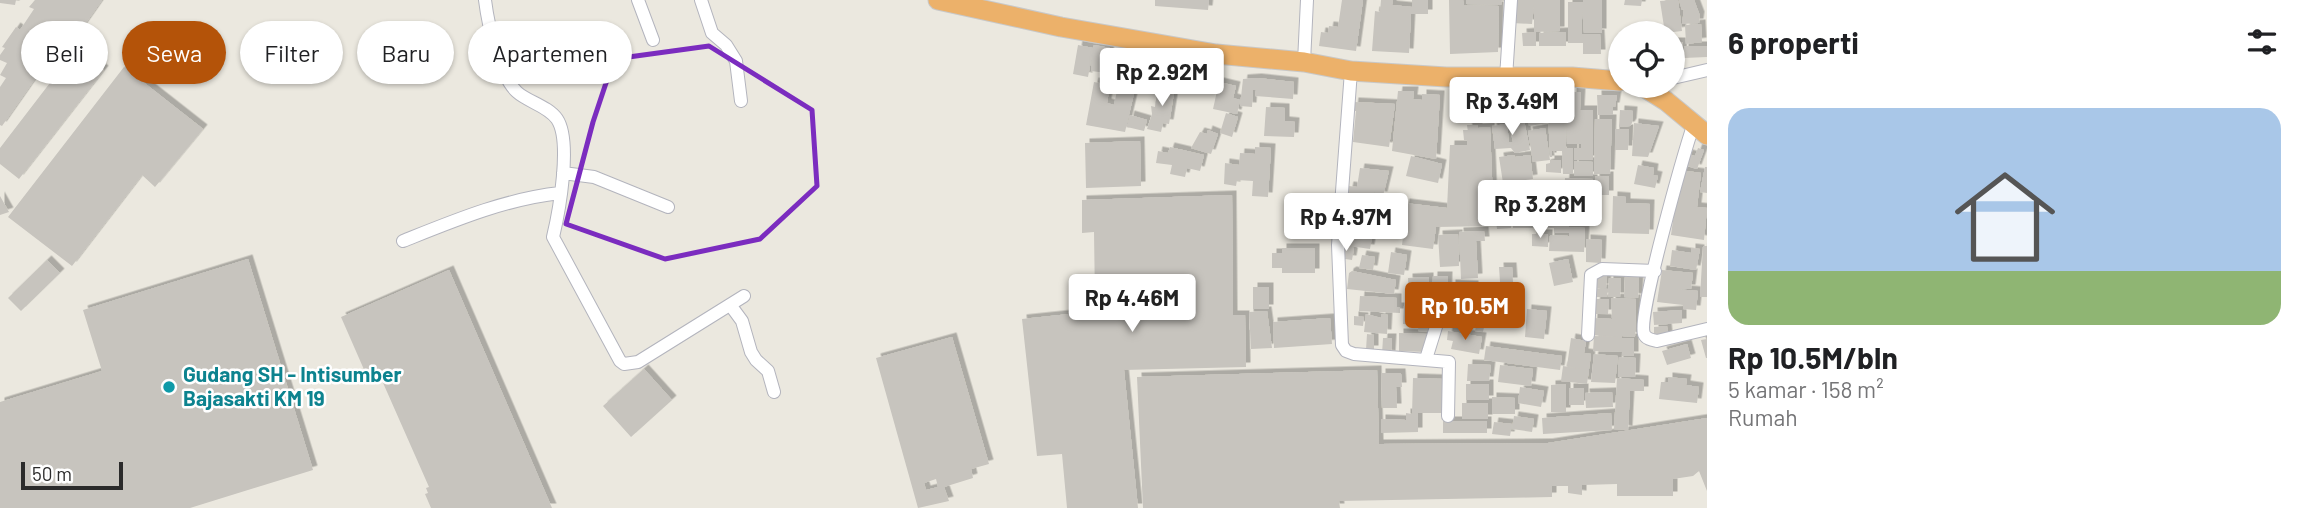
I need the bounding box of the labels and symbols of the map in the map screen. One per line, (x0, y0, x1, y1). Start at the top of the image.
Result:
pin: Rp 2.92M (1090, 48, 1234, 108)
pin: Rp 3.49M (1440, 78, 1584, 137)
pin: Rp 3.28M (1468, 180, 1612, 240)
pin: Rp 4.97M (1274, 194, 1418, 253)
pin: Rp 4.46M (1060, 274, 1204, 334)
pin: Rp 10.5M (1393, 282, 1537, 342)
place label: Gudang SH - Intisumber Bajasakti KM 19 (183, 361, 401, 410)
marker: Gudang SH - Intisumber Bajasakti KM 19 (161, 379, 177, 395)
scale bar (21, 459, 122, 491)

